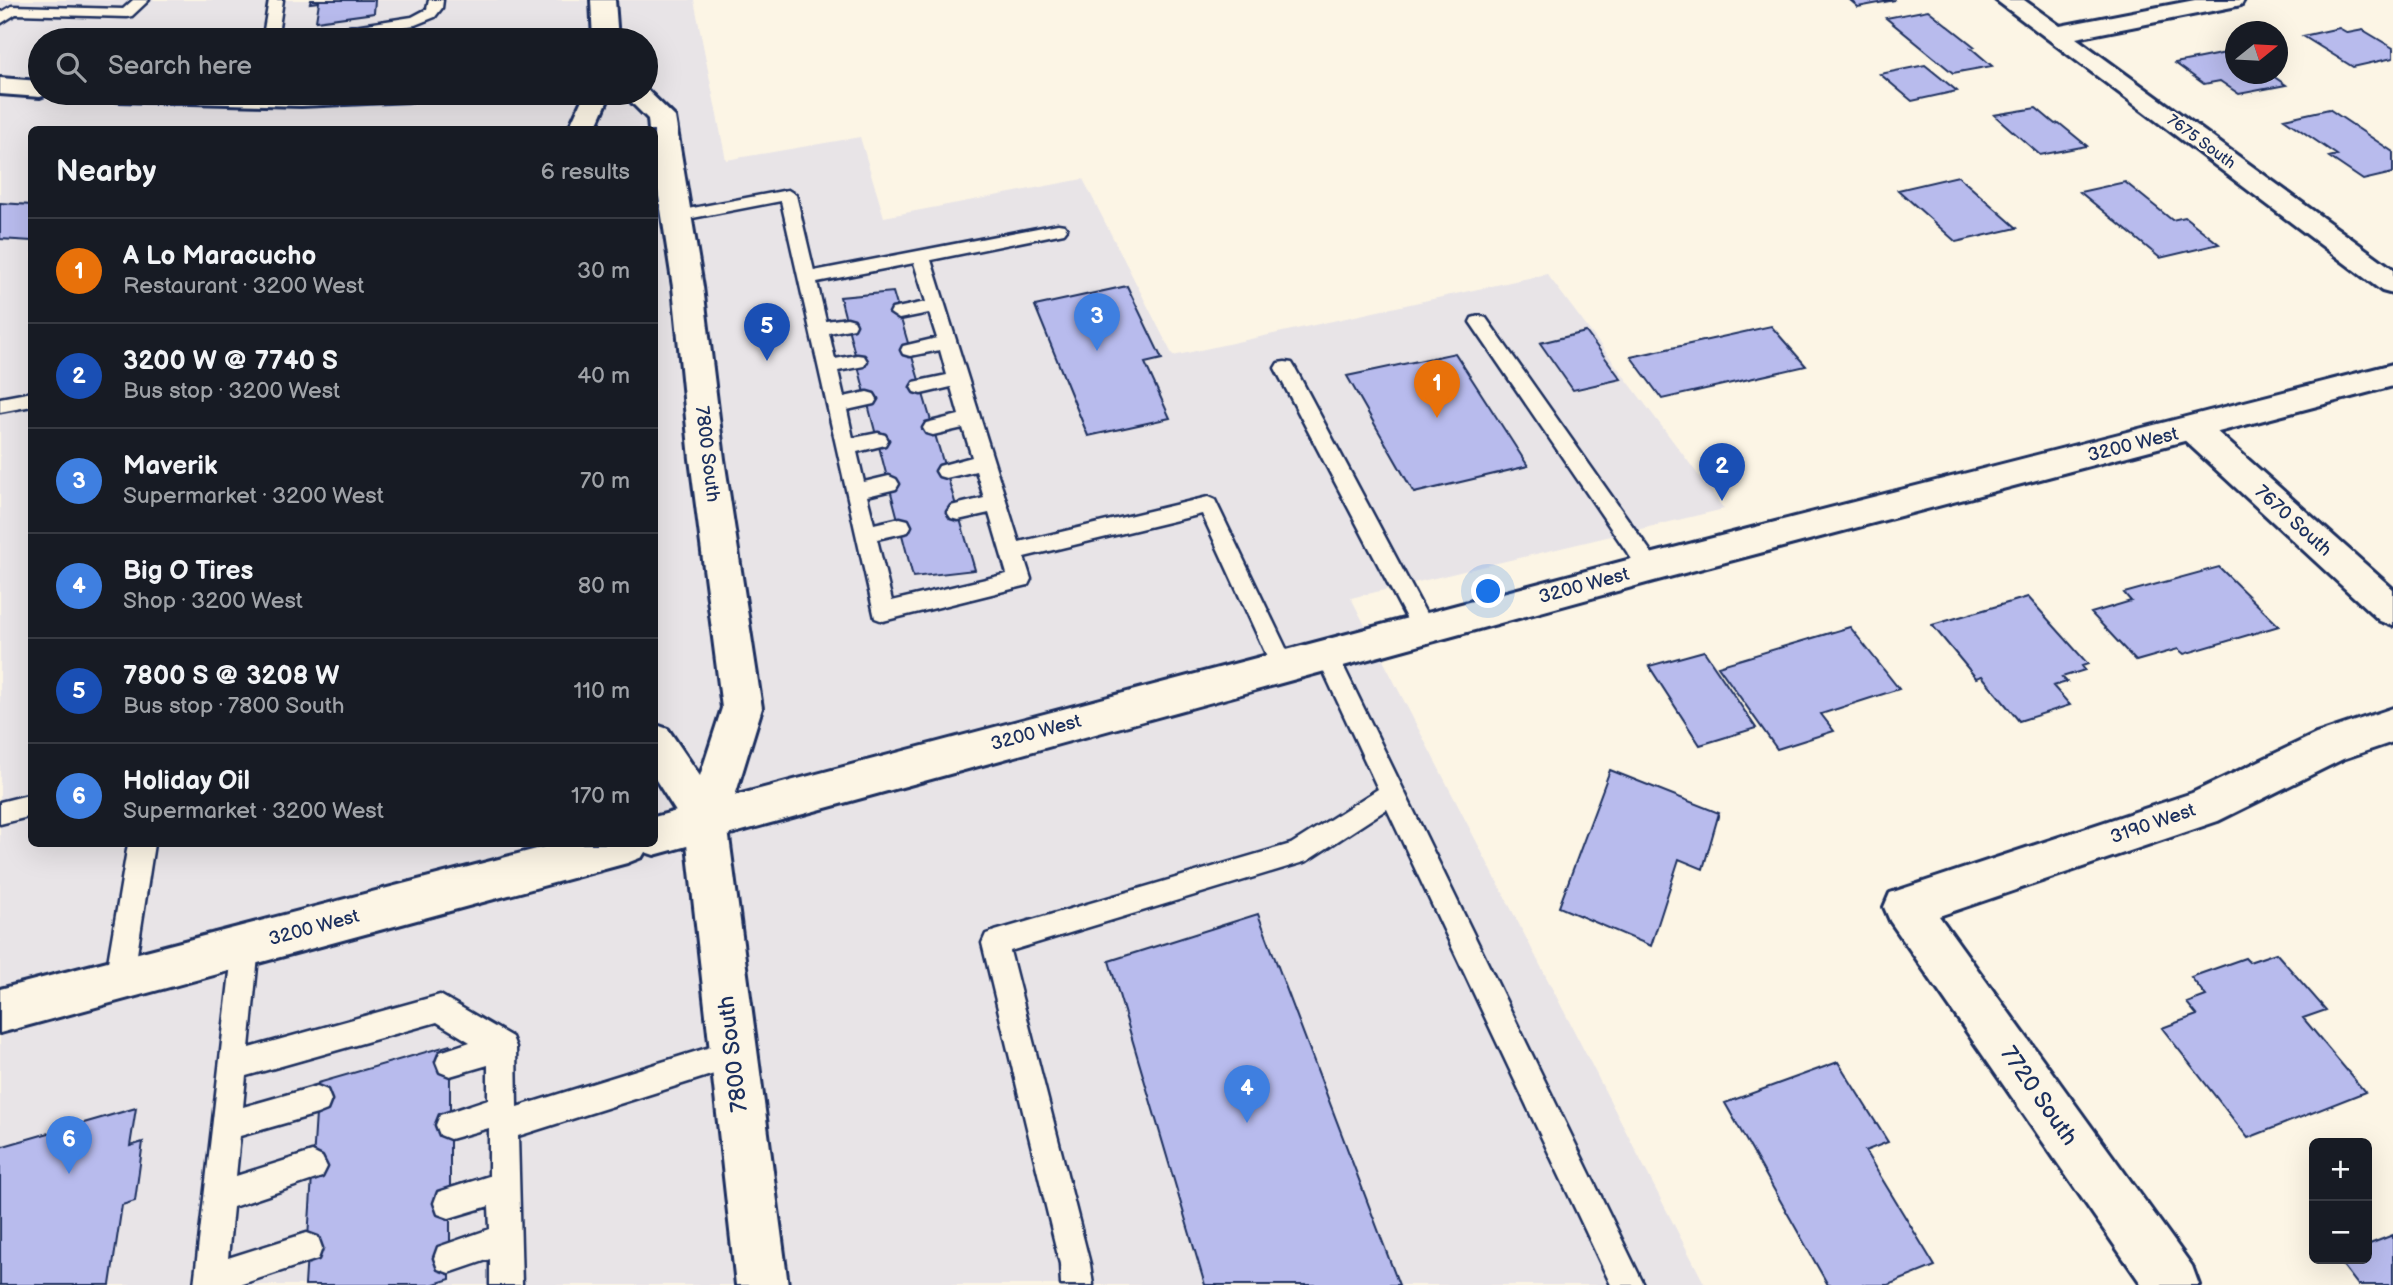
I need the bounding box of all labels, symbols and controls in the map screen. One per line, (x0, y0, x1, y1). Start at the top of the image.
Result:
north arrow (2225, 21, 2288, 84)
search box (28, 28, 658, 105)
icon: search (52, 48, 90, 86)
text: Search here (108, 51, 252, 82)
street label: 7675 South (2163, 111, 2239, 173)
text: Nearby (56, 154, 156, 190)
text: 6 results (541, 158, 630, 186)
text: A Lo Maracucho (123, 241, 316, 272)
text: 1 (74, 257, 84, 285)
text: 30 m (577, 257, 630, 285)
text: Restaurant · 3200 West (123, 272, 364, 300)
pin: 3 (1074, 293, 1120, 351)
pin: 5 (744, 303, 790, 361)
text: 3200 W @ 7740 S (123, 346, 338, 377)
pin: 1 (1414, 360, 1460, 418)
text: 2 (72, 362, 86, 390)
text: 40 m (577, 362, 630, 390)
text: Bus stop · 3200 West (123, 377, 340, 405)
street label: 7800 South (690, 405, 724, 503)
street label: 3200 West (2085, 423, 2181, 467)
pin: 2 (1699, 443, 1745, 501)
text: Maverik (123, 451, 218, 482)
text: 3 (72, 467, 86, 495)
text: 70 m (580, 467, 630, 495)
street label: 7670 South (2250, 481, 2336, 561)
text: Supermarket · 3200 West (123, 482, 384, 510)
text: Big O Tires (123, 556, 253, 587)
street label: 3200 West (1536, 563, 1632, 609)
text: 4 (72, 572, 86, 600)
text: 80 m (578, 572, 630, 600)
your location (1471, 574, 1505, 608)
text: Shop · 3200 West (123, 587, 303, 615)
text: 7800 S @ 3208 W (123, 661, 339, 692)
text: 5 (72, 677, 86, 705)
text: 110 m (573, 677, 630, 705)
text: Bus stop · 7800 South (123, 692, 345, 720)
street label: 3200 West (988, 710, 1084, 756)
text: Holiday Oil (123, 766, 250, 797)
text: 6 (72, 782, 86, 810)
text: 170 m (571, 782, 630, 810)
text: Supermarket · 3200 West (123, 797, 384, 825)
street label: 3190 West (2108, 799, 2199, 849)
street label: 3200 West (266, 905, 362, 951)
street label: 7800 South (712, 994, 754, 1114)
street label: 7720 South (1995, 1041, 2083, 1151)
pin: 4 (1224, 1065, 1270, 1123)
pin: 6 (46, 1116, 92, 1174)
map controls (2309, 1138, 2372, 1264)
button: + (2309, 1138, 2372, 1201)
button: − (2309, 1201, 2372, 1264)

